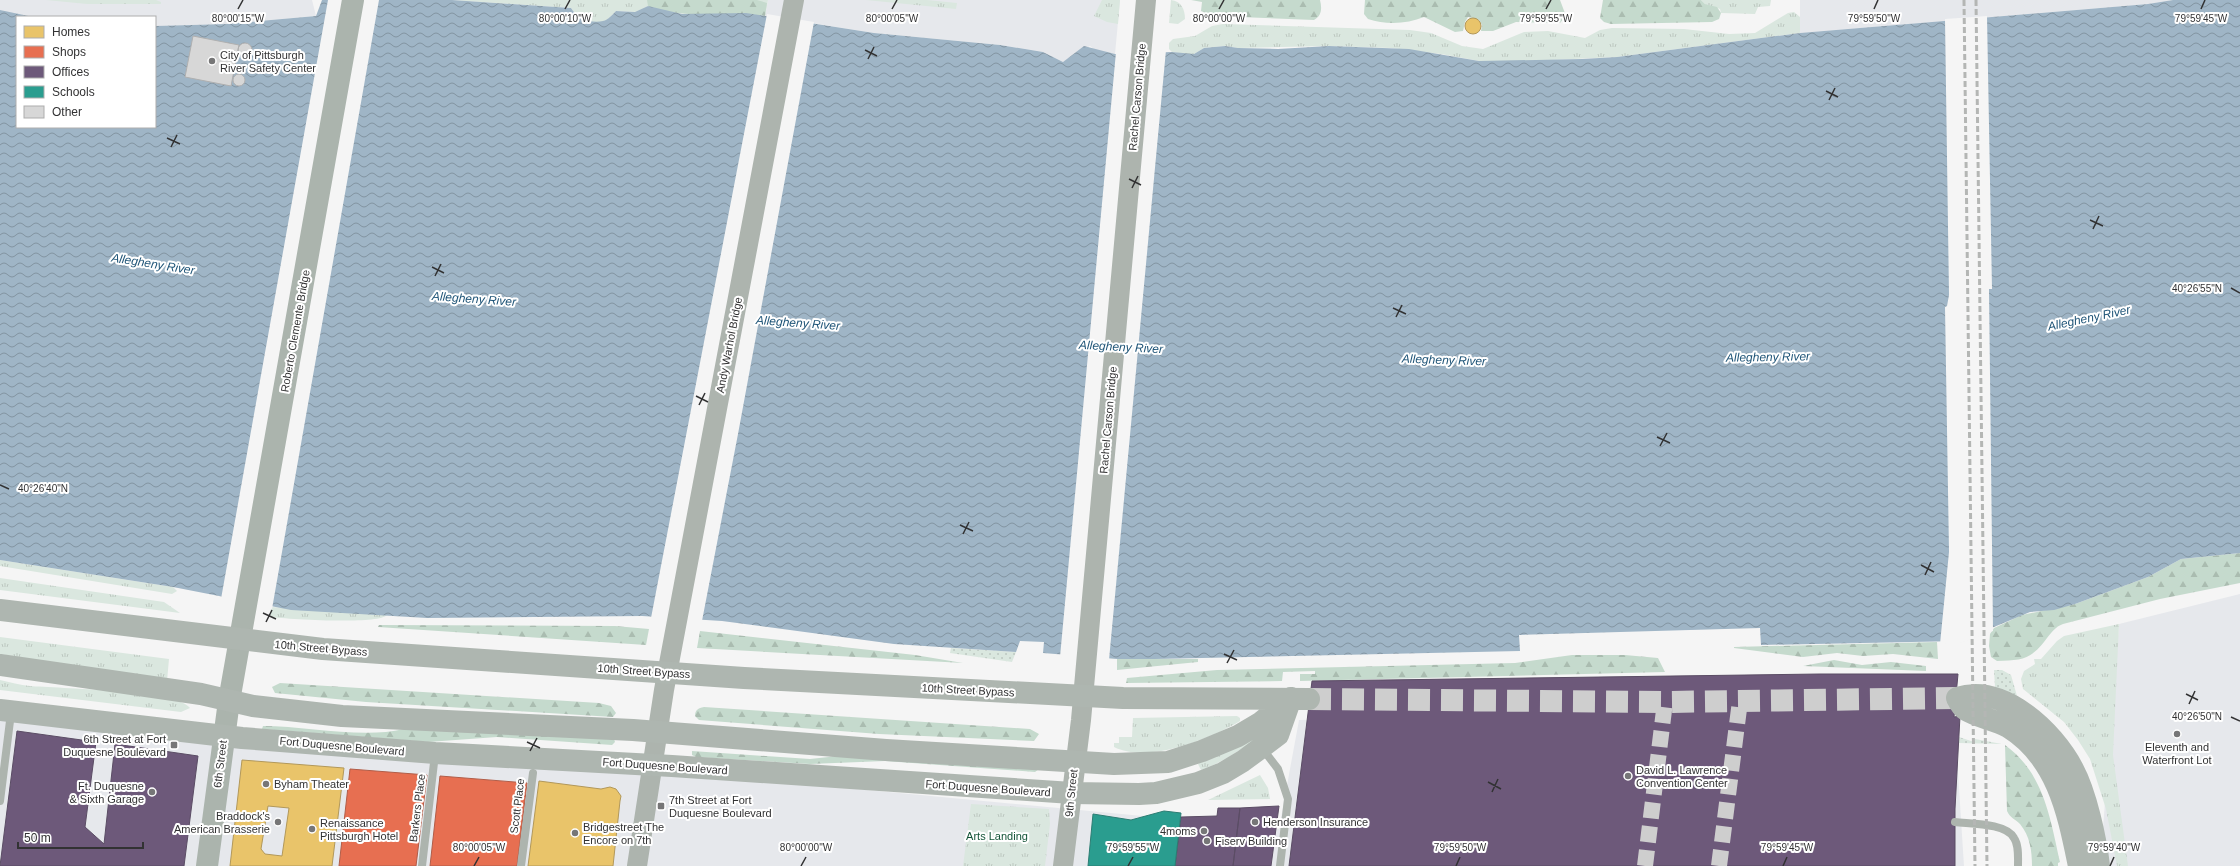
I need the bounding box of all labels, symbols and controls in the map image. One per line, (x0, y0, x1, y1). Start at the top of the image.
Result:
text: 80°00'15"W (212, 13, 265, 24)
text: 80°00'10"W (539, 13, 592, 24)
text: 80°00'05"W (866, 13, 919, 24)
text: 80°00'00"W (1193, 13, 1246, 24)
text: 79°59'55"W (1520, 13, 1573, 24)
text: 79°59'50"W (1848, 13, 1901, 24)
text: 79°59'45"W (2175, 13, 2228, 24)
legend (16, 16, 156, 128)
text: Homes (52, 25, 90, 39)
street label: Rachel Carson Bridge (1126, 43, 1148, 151)
text: Shops (52, 45, 86, 59)
place label: City of Pittsburgh River Safety Center (220, 49, 316, 74)
marker: City of Pittsburgh River Safety Center (207, 56, 217, 66)
text: Offices (52, 65, 89, 79)
text: Schools (52, 85, 95, 99)
text: Other (52, 105, 82, 119)
water label: Allegheny River (109, 250, 197, 278)
street label: Roberto Clemente Bridge (278, 269, 312, 393)
text: 40°26'55"N (2172, 283, 2222, 294)
water label: Allegheny River (431, 289, 517, 309)
street label: Andy Warhol Bridge (714, 296, 744, 394)
water label: Allegheny River (2045, 302, 2133, 334)
water label: Allegheny River (755, 313, 841, 333)
water label: Allegheny River (1078, 338, 1164, 356)
water label: Allegheny River (1725, 349, 1811, 365)
water label: Allegheny River (1401, 352, 1487, 368)
street label: Rachel Carson Bridge (1097, 366, 1119, 474)
text: 40°26'40"N (18, 483, 68, 494)
street label: 10th Street Bypass (274, 638, 368, 658)
street label: 10th Street Bypass (597, 662, 691, 680)
street label: 10th Street Bypass (921, 682, 1015, 698)
text: 40°26'50"N (2172, 711, 2222, 722)
marker: Eleventh and Waterfront Lot (2172, 729, 2182, 739)
place label: 6th Street at Fort Duquesne Boulevard (63, 733, 166, 758)
street label: Fort Duquesne Boulevard (279, 735, 405, 757)
marker: 6th Street at Fort Duquesne Boulevard (169, 740, 179, 750)
street label: 6th Street (211, 740, 229, 788)
place label: Eleventh and Waterfront Lot (2142, 741, 2212, 766)
street label: Fort Duquesne Boulevard (602, 756, 728, 776)
place label: David L. Lawrence Convention Center (1636, 764, 1728, 789)
street label: 9th Street (1063, 769, 1079, 817)
marker: David L. Lawrence Convention Center (1623, 771, 1633, 781)
street label: Barkers Place (407, 773, 427, 843)
place label: Byham Theater (274, 778, 349, 790)
street label: Scott Place (508, 778, 526, 834)
street label: Fort Duquesne Boulevard (925, 778, 1051, 798)
marker: Byham Theater (261, 779, 271, 789)
place label: Ft. Duquesne & Sixth Garage (69, 780, 144, 805)
marker: Ft. Duquesne & Sixth Garage (147, 787, 157, 797)
place label: 7th Street at Fort Duquesne Boulevard (669, 794, 772, 819)
marker: 7th Street at Fort Duquesne Boulevard (656, 801, 666, 811)
place label: Braddock's American Brasserie (174, 810, 270, 835)
place label: Henderson Insurance (1263, 816, 1368, 828)
marker: Braddock's American Brasserie (273, 817, 283, 827)
place label: Renaissance Pittsburgh Hotel (320, 817, 398, 842)
marker: Henderson Insurance (1250, 817, 1260, 827)
place label: Bridgestreet The Encore on 7th (583, 821, 664, 846)
scale bar (18, 824, 143, 850)
marker: Renaissance Pittsburgh Hotel (307, 824, 317, 834)
place label: 4moms (1160, 825, 1196, 837)
marker: 4moms (1199, 826, 1209, 836)
marker: Bridgestreet The Encore on 7th (570, 828, 580, 838)
park label: Arts Landing (966, 830, 1028, 842)
text: 50 m (24, 831, 51, 845)
place label: Fiserv Building (1215, 835, 1287, 847)
marker: Fiserv Building (1202, 836, 1212, 846)
text: 80°00'05"W (453, 842, 506, 853)
text: 80°00'00"W (780, 842, 833, 853)
text: 79°59'55"W (1107, 842, 1160, 853)
text: 79°59'50"W (1434, 842, 1487, 853)
text: 79°59'45"W (1761, 842, 1814, 853)
text: 79°59'40"W (2088, 842, 2141, 853)

